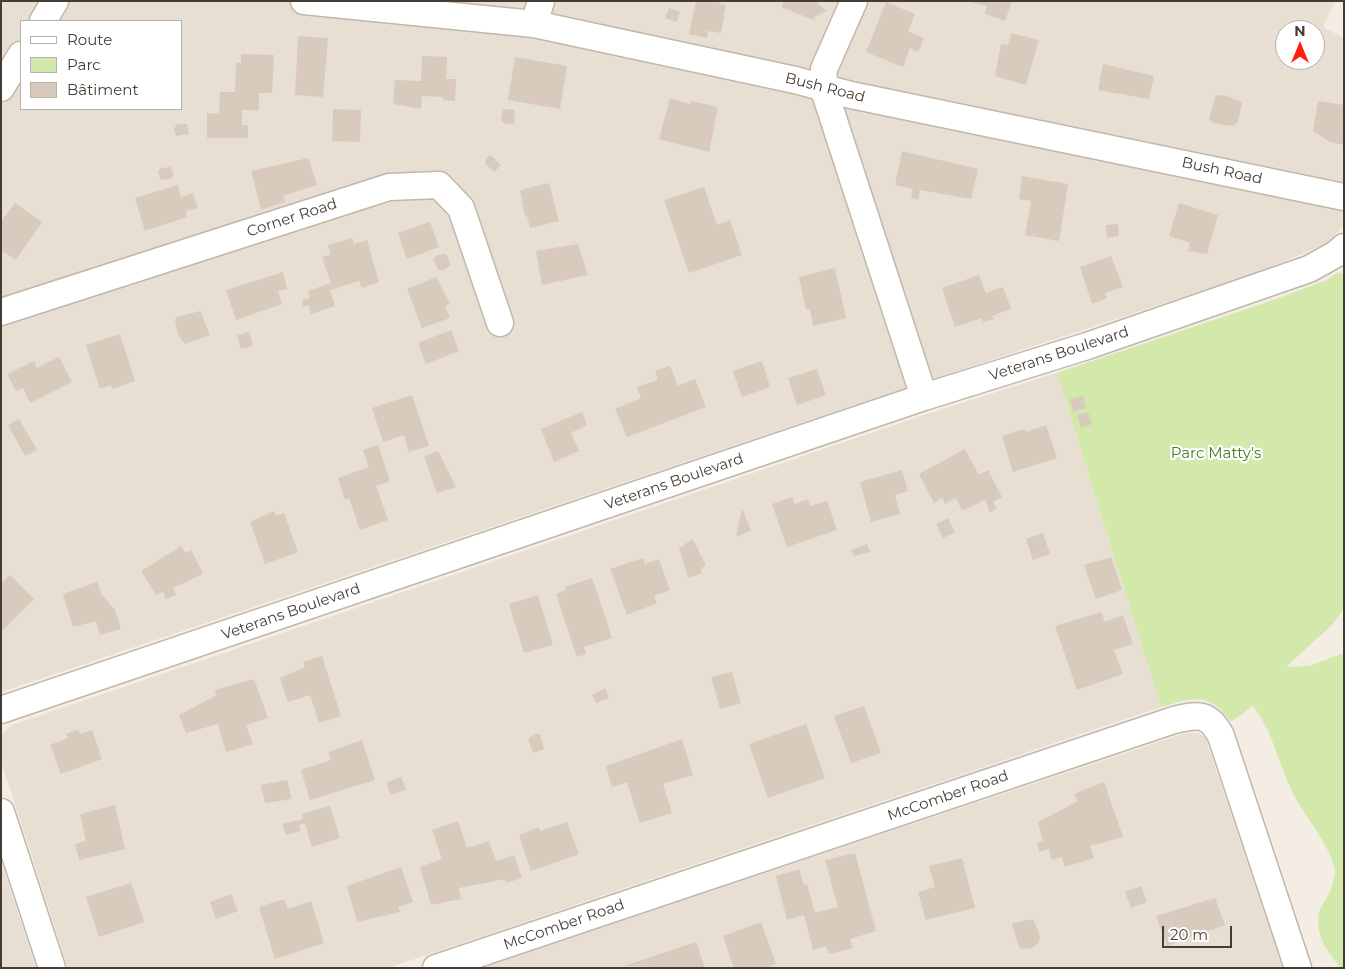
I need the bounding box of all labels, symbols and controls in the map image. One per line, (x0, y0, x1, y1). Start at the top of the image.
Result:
legend (20, 20, 182, 110)
north arrow (1275, 20, 1325, 70)
text: N (1294, 22, 1306, 40)
text: Route (67, 30, 112, 49)
text: Parc (67, 55, 101, 74)
street label: Bush Road (783, 69, 867, 107)
text: Bâtiment (67, 80, 139, 99)
street label: Bush Road (1180, 154, 1264, 188)
street label: Corner Road (245, 195, 339, 241)
street label: Veterans Boulevard (987, 323, 1131, 385)
park label: Parc Matty's (1171, 445, 1261, 463)
street label: Veterans Boulevard (602, 450, 746, 514)
street label: Veterans Boulevard (219, 580, 363, 644)
street label: McComber Road (885, 767, 1011, 825)
street label: McComber Road (501, 896, 627, 954)
scale bar (1165, 916, 1235, 948)
text: 20 m (1170, 925, 1208, 944)

